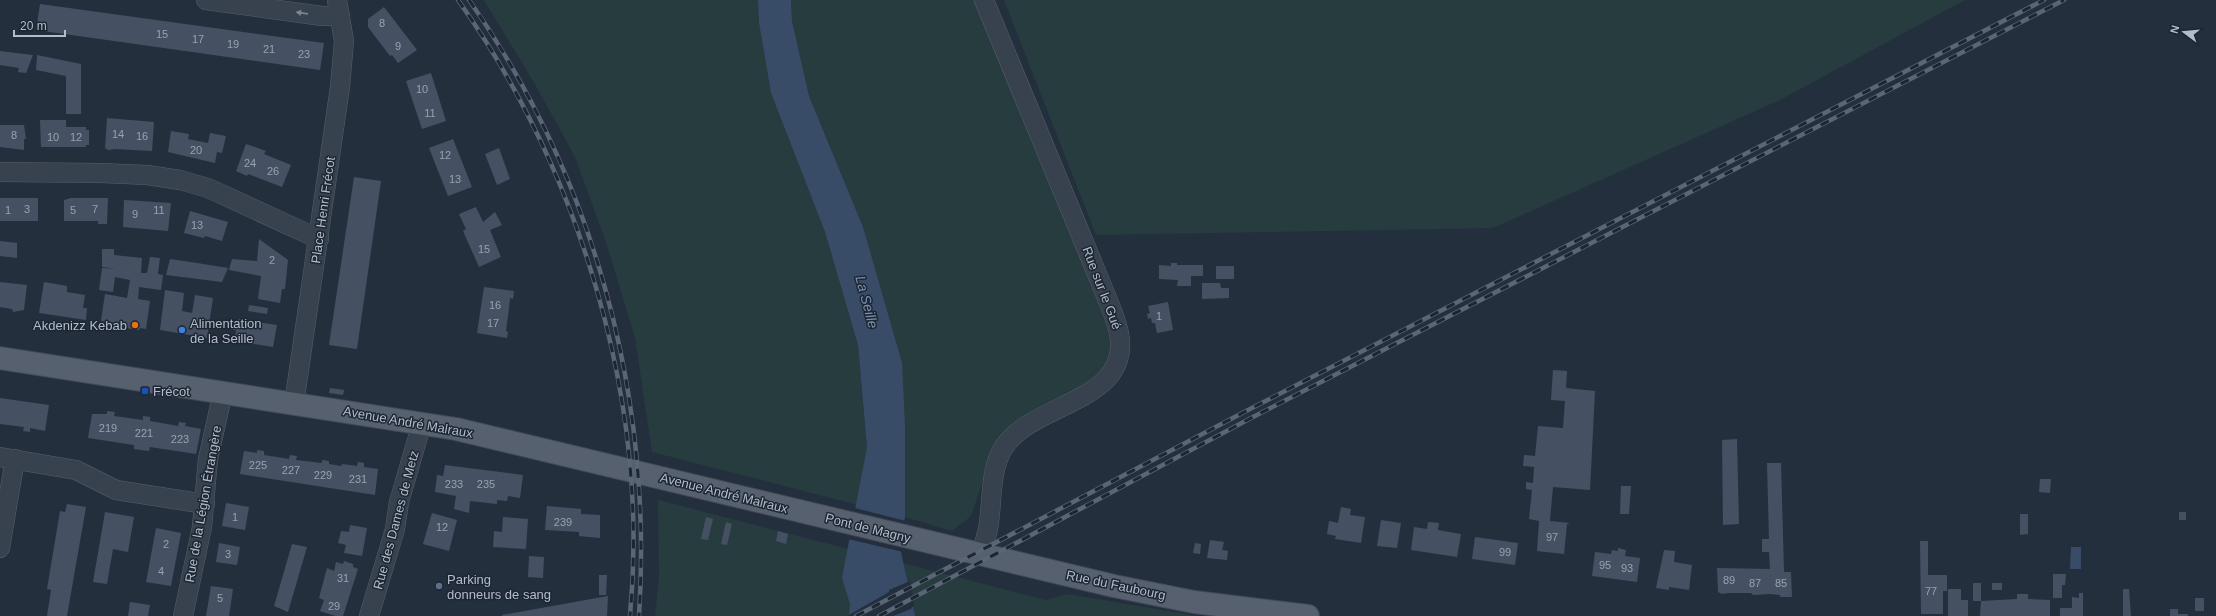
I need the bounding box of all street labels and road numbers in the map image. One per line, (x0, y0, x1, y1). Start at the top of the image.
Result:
street label: Place Henri Frécot (308, 155, 338, 264)
street label: Rue sur le Gué (1079, 244, 1125, 332)
street label: Avenue André Malraux (342, 403, 474, 441)
street label: Rue de la Légion Étrangère (182, 424, 224, 584)
street label: Rue des Dames de Metz (370, 449, 422, 591)
street label: Avenue André Malraux (658, 470, 790, 516)
street label: Pont de Magny (824, 510, 913, 546)
street label: Rue du Faubourg (1065, 567, 1167, 603)

